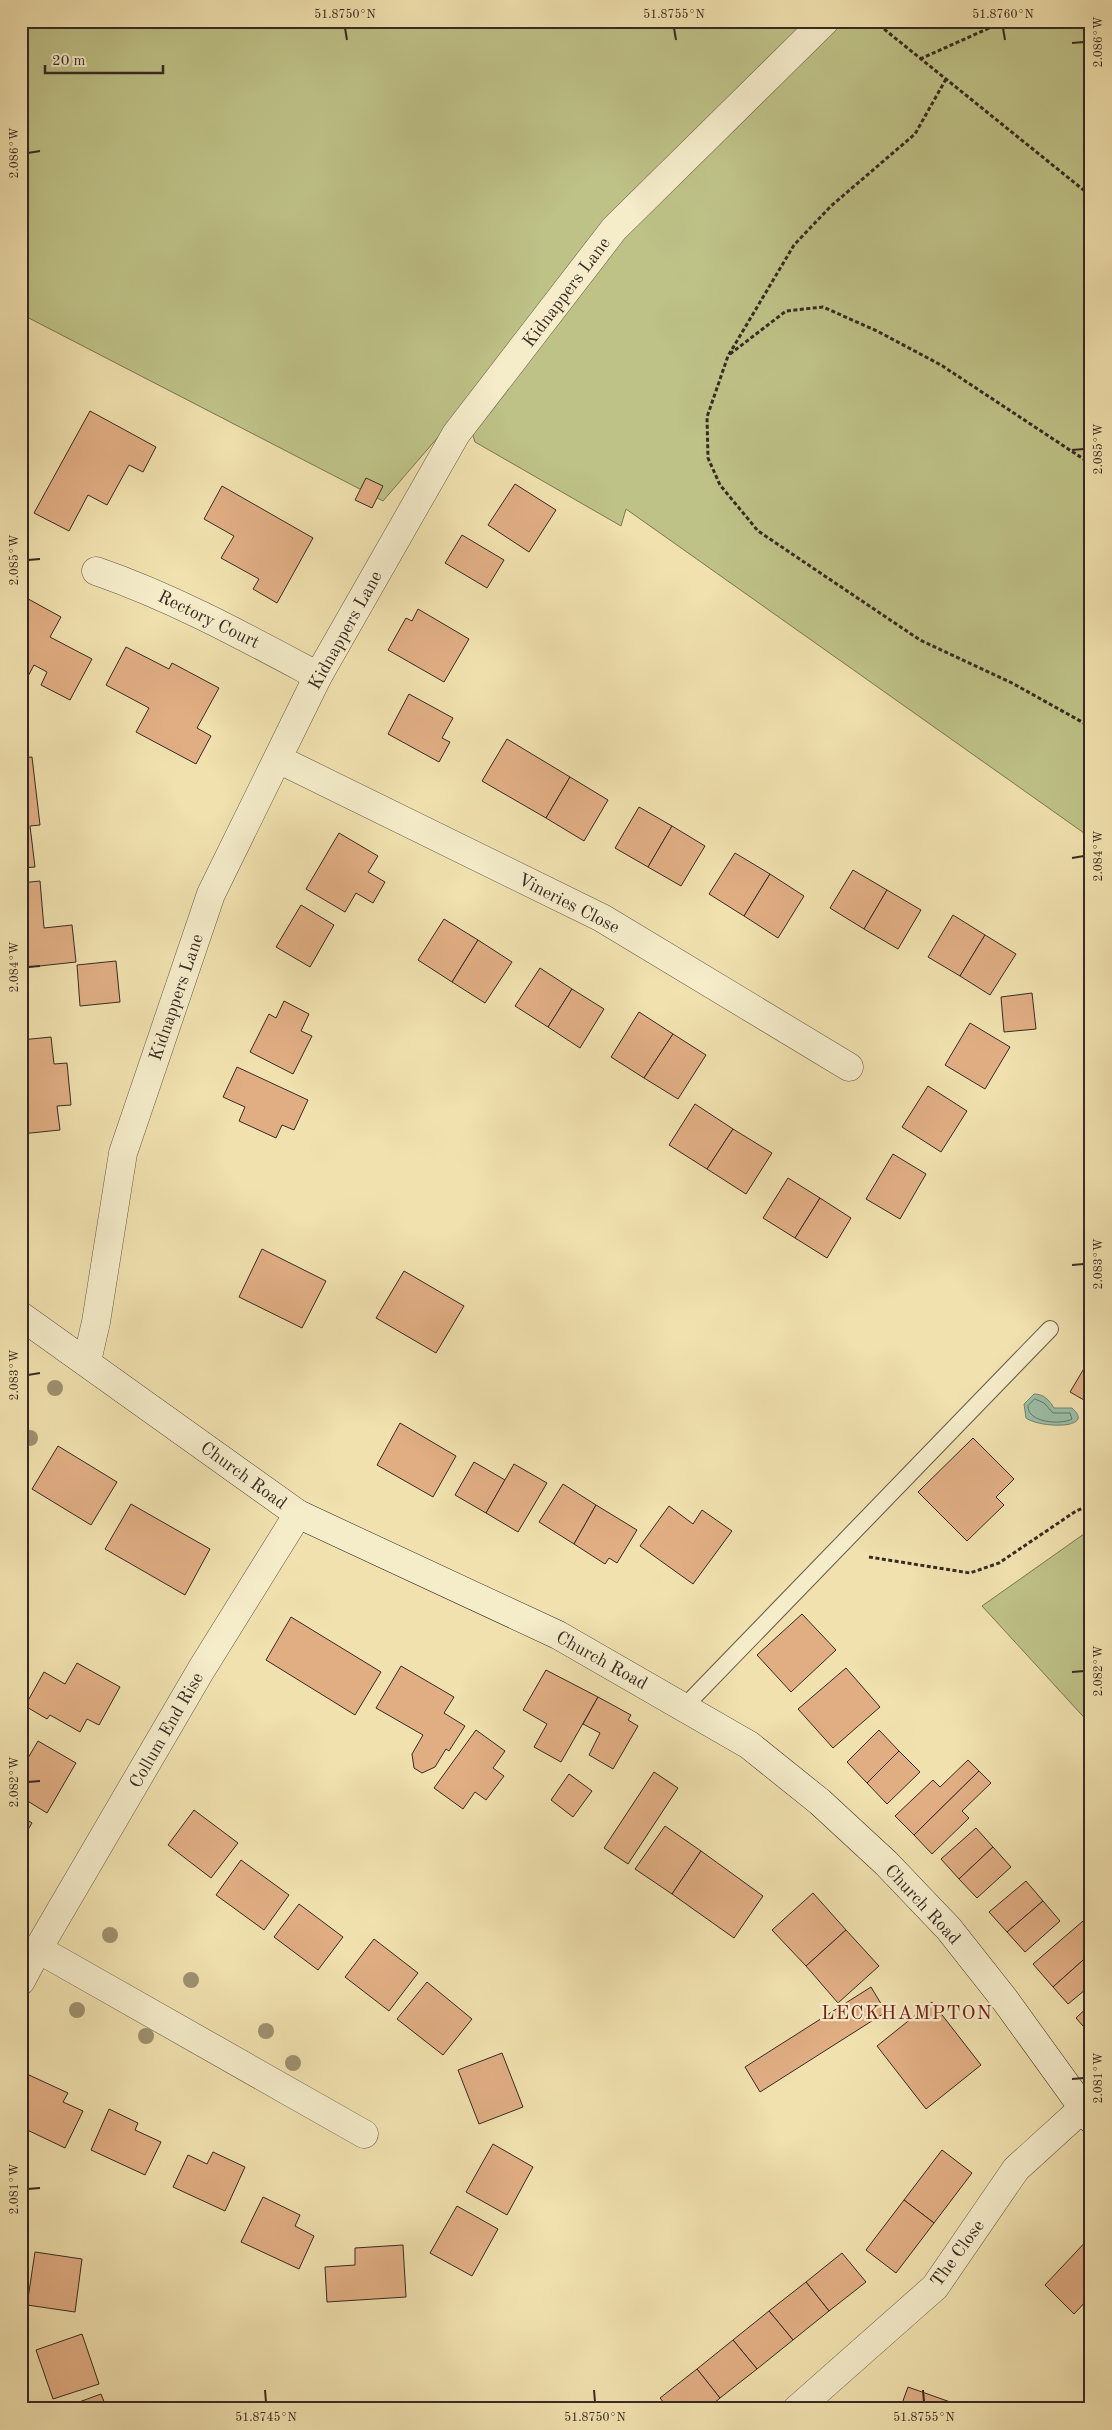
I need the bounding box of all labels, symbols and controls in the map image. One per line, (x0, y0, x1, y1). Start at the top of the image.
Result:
text: 51.8750°N (314, 8, 376, 21)
text: 51.8755°N (643, 8, 705, 21)
text: 51.8760°N (972, 8, 1034, 21)
text: 2.086°W (1093, 16, 1105, 67)
scale bar (45, 42, 162, 74)
text: 20 m (52, 54, 86, 69)
text: 2.086°W (9, 127, 21, 178)
street label: Kidnappers Lane (520, 234, 614, 351)
text: 2.085°W (1092, 423, 1105, 474)
text: 2.085°W (8, 534, 21, 585)
street label: Kidnappers Lane (306, 568, 386, 693)
street label: Rectory Court (155, 588, 262, 652)
text: 2.084°W (1093, 830, 1105, 881)
street label: Vineries Close (515, 871, 622, 937)
street label: Kidnappers Lane (147, 932, 207, 1063)
text: 2.084°W (9, 941, 21, 992)
text: 2.083°W (1093, 1238, 1105, 1289)
text: 2.083°W (9, 1349, 21, 1400)
street label: Church Road (197, 1439, 290, 1513)
street label: Church Road (553, 1628, 650, 1693)
text: 2.082°W (1093, 1645, 1105, 1696)
street label: Collum End Rise (127, 1670, 207, 1791)
text: 2.082°W (9, 1756, 21, 1807)
street label: Church Road (881, 1861, 964, 1948)
district label: LECKHAMPTON (821, 2004, 993, 2024)
text: 2.081°W (1093, 2052, 1105, 2103)
text: 2.081°W (9, 2163, 21, 2214)
street label: The Close (928, 2217, 988, 2290)
text: 51.8745°N (235, 2411, 297, 2424)
text: 51.8750°N (564, 2411, 626, 2424)
text: 51.8755°N (893, 2411, 955, 2424)

